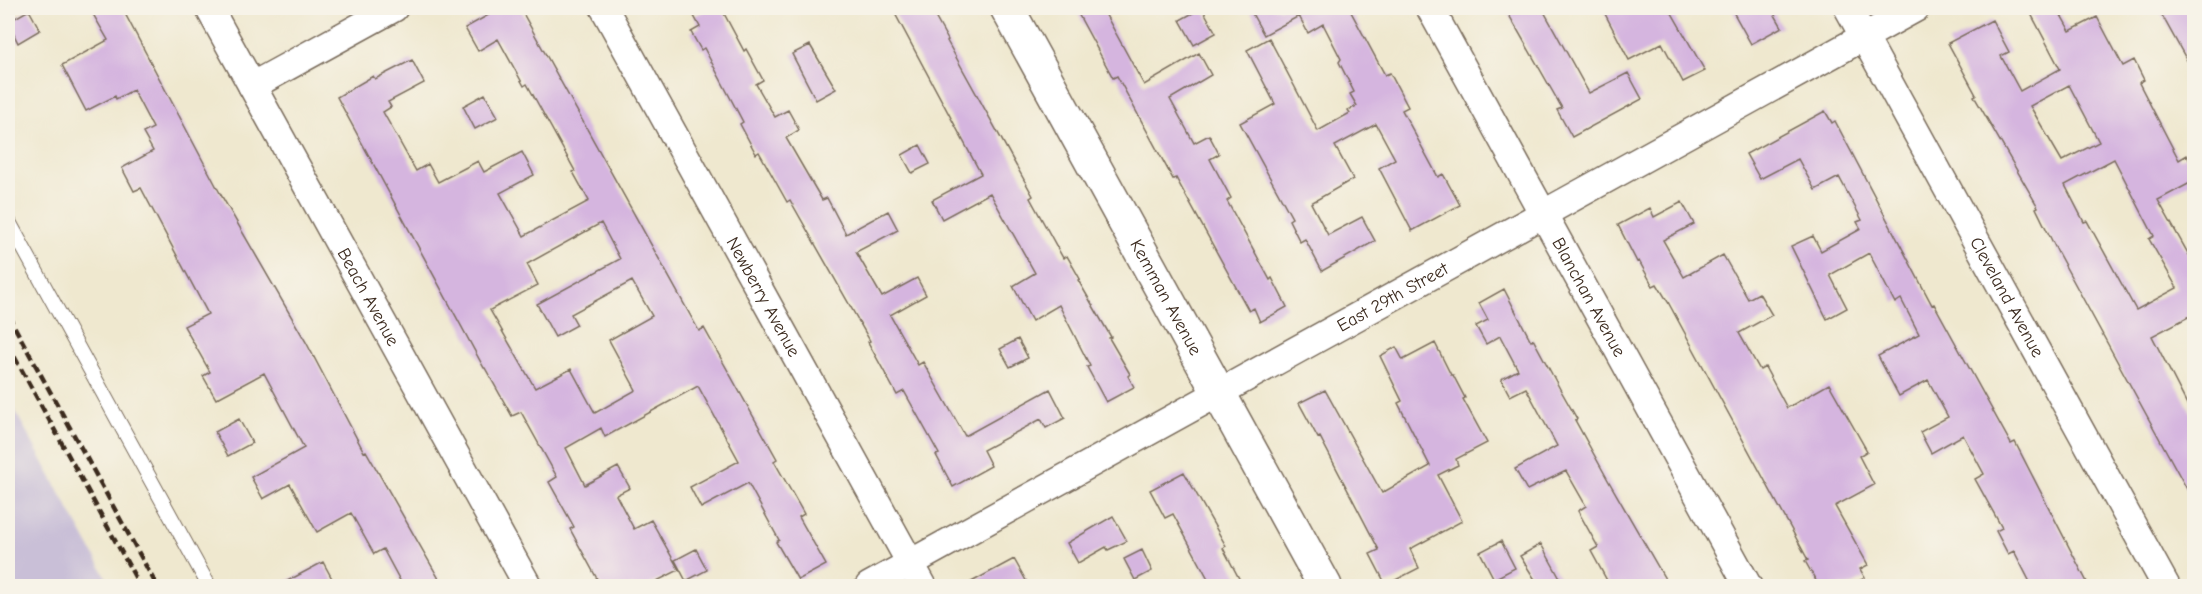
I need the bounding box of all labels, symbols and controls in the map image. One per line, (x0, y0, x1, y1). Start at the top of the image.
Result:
street label: Newberry Avenue (722, 234, 804, 361)
street label: Blanchan Avenue (1547, 234, 1630, 361)
street label: Cleveland Avenue (1965, 234, 2048, 361)
street label: Kemman Avenue (1125, 236, 1206, 359)
street label: Beach Avenue (333, 244, 403, 350)
street label: East 29th Street (1334, 258, 1453, 337)

